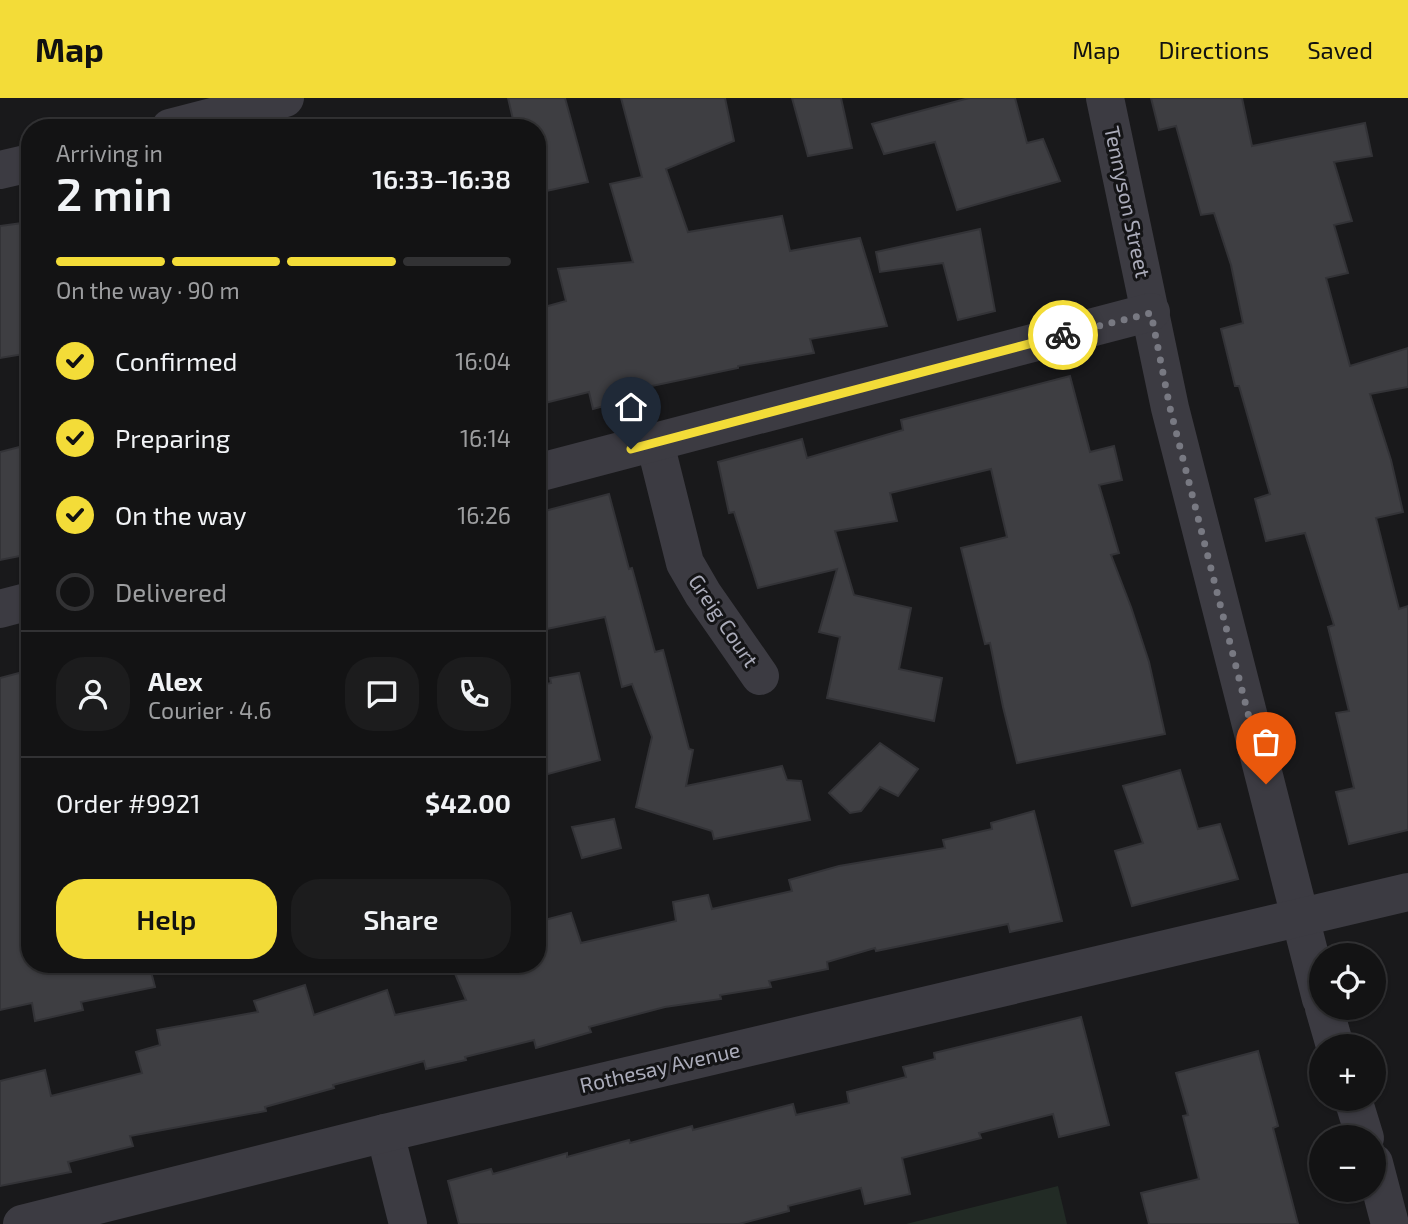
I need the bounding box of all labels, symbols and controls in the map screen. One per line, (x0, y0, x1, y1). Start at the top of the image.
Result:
text: Map (35, 29, 104, 69)
text: Map (1072, 35, 1120, 64)
text: Directions (1158, 35, 1269, 64)
text: Saved (1307, 35, 1373, 64)
street label: Tennyson Street (1100, 124, 1157, 280)
text: Arriving in (56, 139, 163, 167)
text: 16:33–16:38 (372, 163, 511, 194)
text: 2 min (56, 165, 172, 220)
text: On the way · 90 m (56, 276, 240, 304)
courier (1028, 300, 1098, 370)
icon: bike (1044, 316, 1082, 354)
icon: check (56, 342, 94, 380)
text: Confirmed (115, 345, 238, 376)
text: 16:04 (455, 347, 511, 375)
pin (601, 377, 661, 449)
icon: home (612, 388, 650, 426)
icon: check (56, 419, 94, 457)
text: Preparing (115, 422, 230, 453)
text: 16:14 (460, 424, 511, 452)
icon: check (56, 496, 94, 534)
text: On the way (115, 499, 246, 530)
text: 16:26 (457, 501, 511, 529)
street label: Greig Court (684, 569, 764, 671)
text: Delivered (115, 576, 227, 607)
button: person (56, 657, 130, 731)
button: chat (345, 657, 419, 731)
button: phone (437, 657, 511, 731)
text: Alex (148, 665, 203, 696)
text: Courier · 4.6 (148, 696, 272, 724)
pin (1236, 712, 1296, 784)
icon: bag (1247, 723, 1285, 761)
text: Order #9921 (56, 787, 201, 818)
text: $42.00 (425, 787, 511, 818)
button: Help (56, 879, 277, 959)
button: Share (291, 879, 511, 959)
map controls (1309, 943, 1386, 1202)
button: locate (1309, 943, 1386, 1020)
button: + (1309, 1034, 1386, 1111)
street label: Rothesay Avenue (577, 1036, 742, 1097)
button: − (1309, 1125, 1386, 1202)

